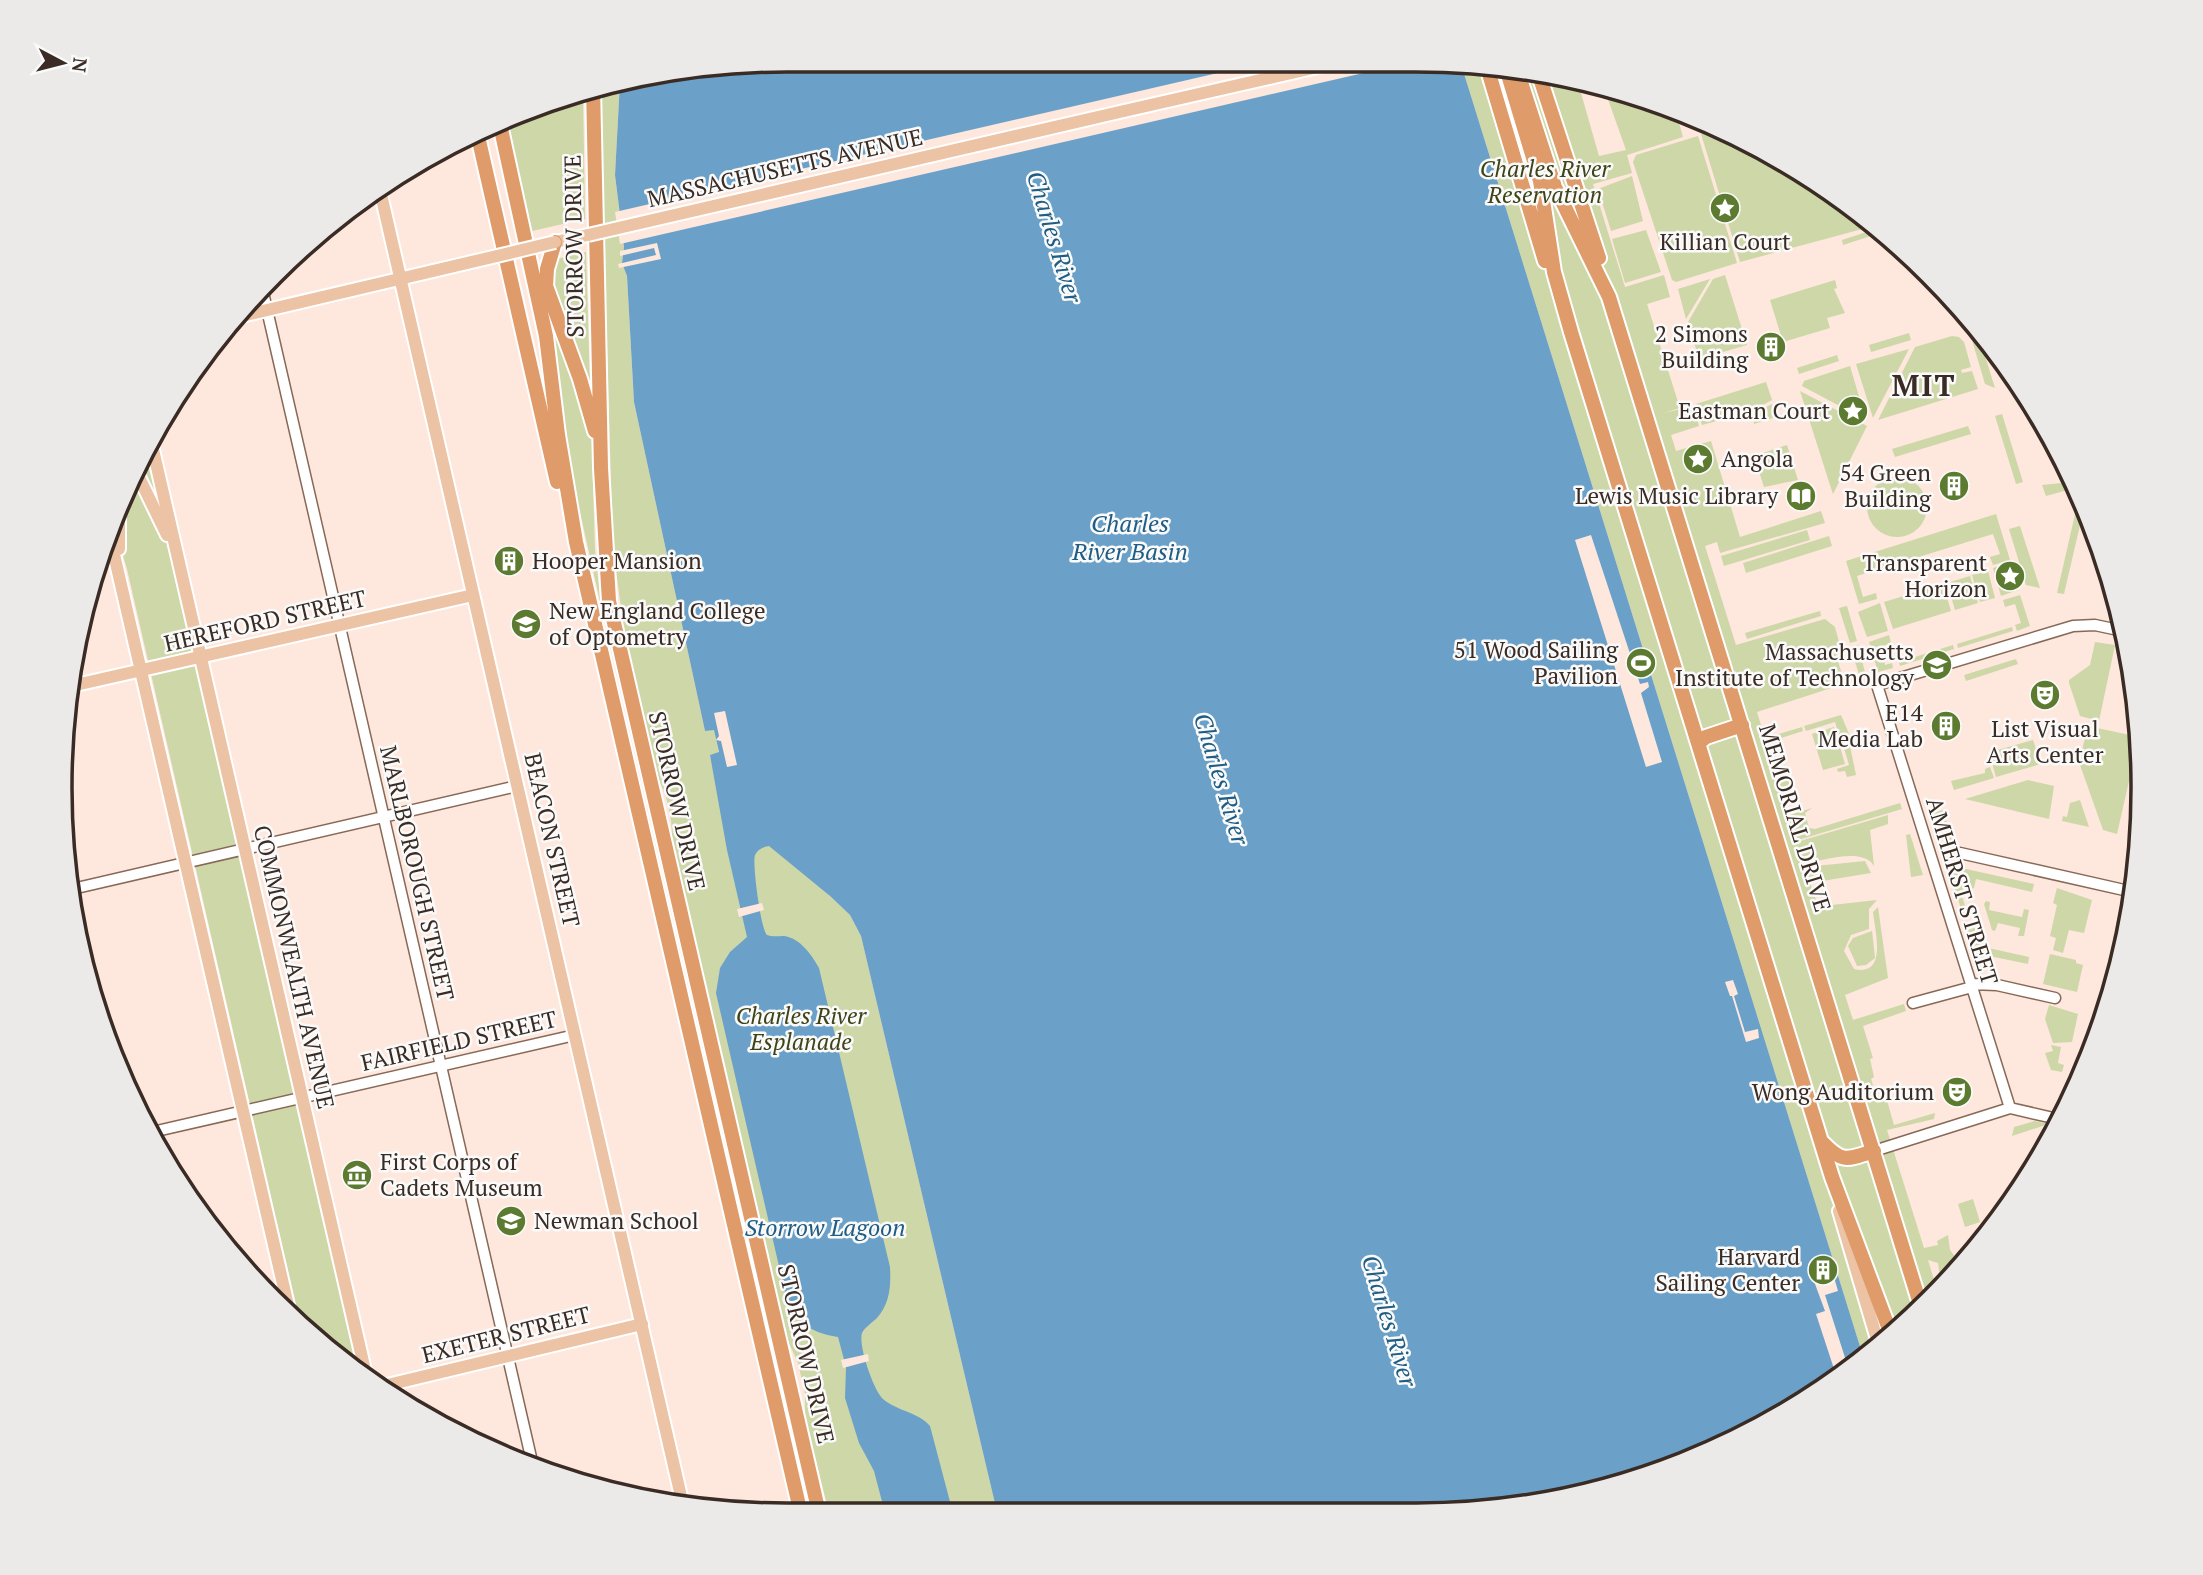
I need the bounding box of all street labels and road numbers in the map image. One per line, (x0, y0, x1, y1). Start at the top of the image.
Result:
street label: MASSACHUSETTS AVENUE (644, 121, 926, 214)
street label: STORROW DRIVE (556, 154, 591, 338)
street label: HEREFORD STREET (161, 582, 369, 659)
street label: STORROW DRIVE (642, 708, 713, 894)
street label: MEMORIAL DRIVE (1752, 720, 1839, 916)
street label: MARLBOROUGH STREET (373, 742, 462, 1003)
street label: BEACON STREET (517, 750, 588, 930)
street label: AMHERST STREET (1919, 793, 2006, 989)
street label: COMMONWEALTH AVENUE (247, 822, 342, 1112)
street label: FAIRFIELD STREET (358, 1003, 560, 1078)
street label: STORROW DRIVE (771, 1261, 842, 1447)
street label: EXETER STREET (419, 1299, 593, 1370)

